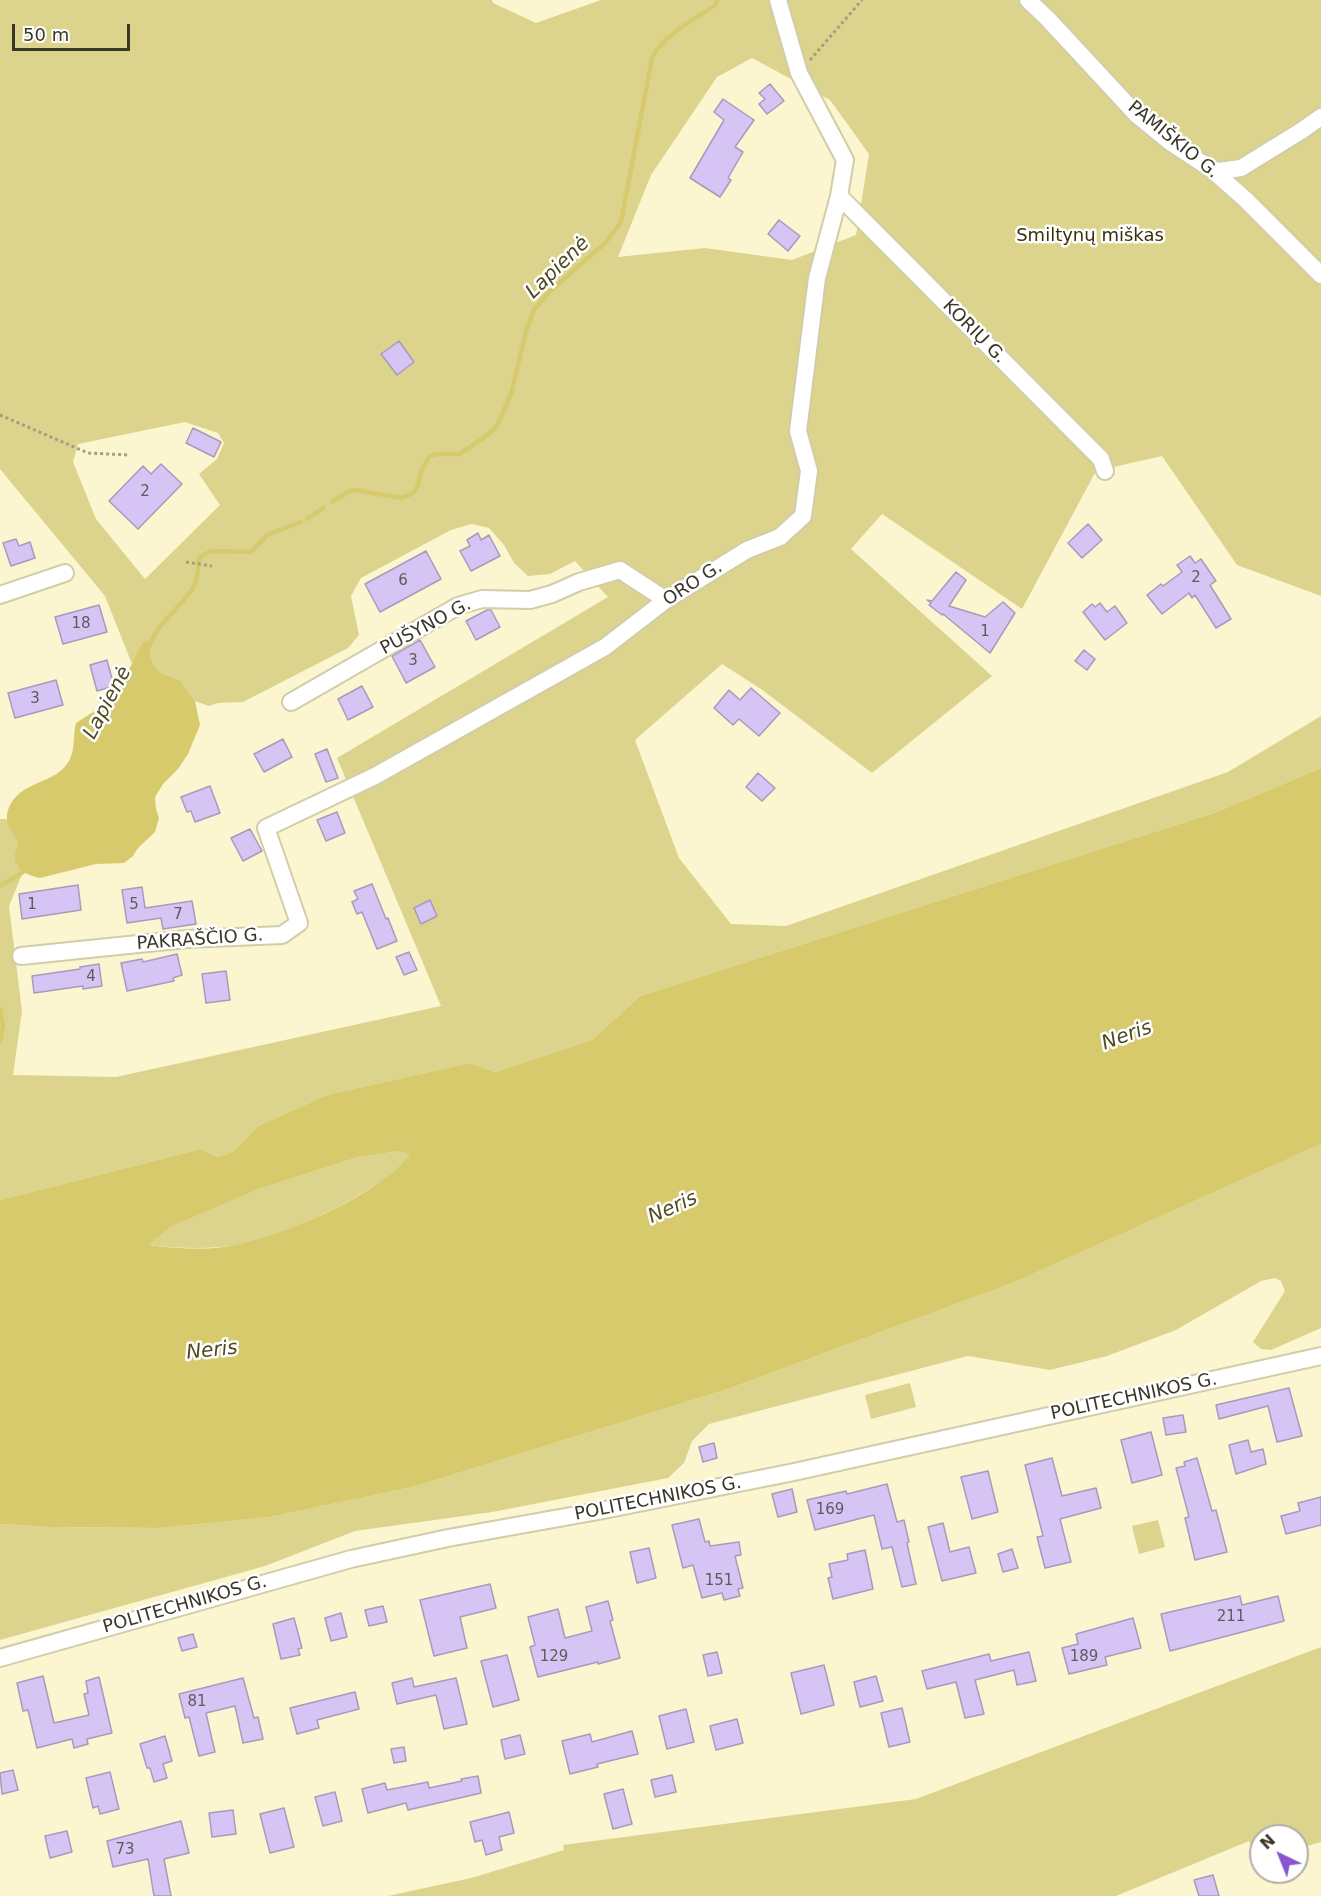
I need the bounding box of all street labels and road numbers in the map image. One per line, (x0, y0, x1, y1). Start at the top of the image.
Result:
street label: PAMIŠKIO G. (1123, 97, 1223, 183)
street label: KORIŲ G. (938, 296, 1010, 368)
street label: ORO G. (659, 557, 727, 611)
street label: PUŠYNO G. (377, 594, 475, 660)
street label: PAKRAŠČIO G. (136, 925, 264, 955)
street label: POLITECHNIKOS G. (1049, 1369, 1219, 1425)
street label: POLITECHNIKOS G. (573, 1472, 743, 1526)
street label: POLITECHNIKOS G. (101, 1571, 269, 1639)

